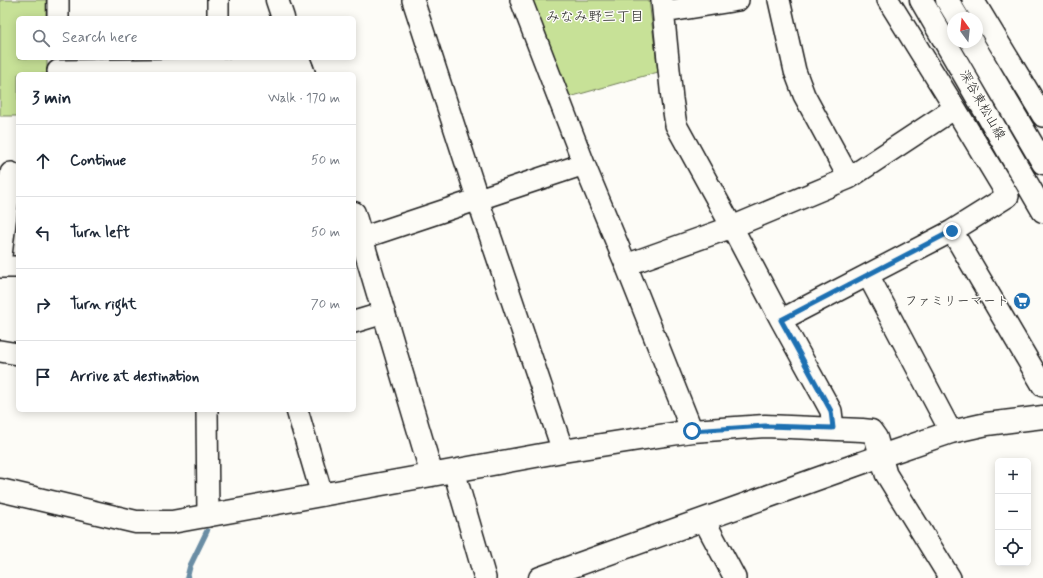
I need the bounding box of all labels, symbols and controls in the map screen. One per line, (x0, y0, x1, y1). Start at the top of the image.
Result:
district label: みなみ野三丁目 (546, 8, 644, 26)
north arrow (947, 12, 983, 48)
search box (16, 16, 356, 60)
icon: search (30, 27, 52, 49)
text: Search here (62, 28, 138, 48)
street label: 深谷東松山線 (955, 67, 1009, 144)
text: 3 min (32, 87, 71, 109)
text: Walk · 170 m (268, 90, 340, 107)
icon: ahead (32, 150, 54, 172)
text: Continue (70, 151, 126, 171)
text: 50 m (311, 152, 340, 169)
icon: left (32, 222, 54, 244)
route end (943, 222, 961, 240)
text: Turn left (70, 223, 130, 243)
text: 50 m (311, 224, 340, 241)
supermarket icon: ファミリーマート (1012, 291, 1032, 311)
place label: ファミリーマート (905, 293, 1009, 310)
icon: right (32, 294, 54, 316)
text: Turn right (70, 295, 137, 315)
text: 70 m (311, 296, 340, 313)
icon: arrive (32, 366, 54, 388)
text: Arrive at destination (70, 367, 199, 387)
route start (683, 422, 701, 440)
map controls (995, 458, 1031, 566)
button: + (995, 458, 1031, 494)
button: − (995, 494, 1031, 530)
button: locate (995, 530, 1031, 566)

